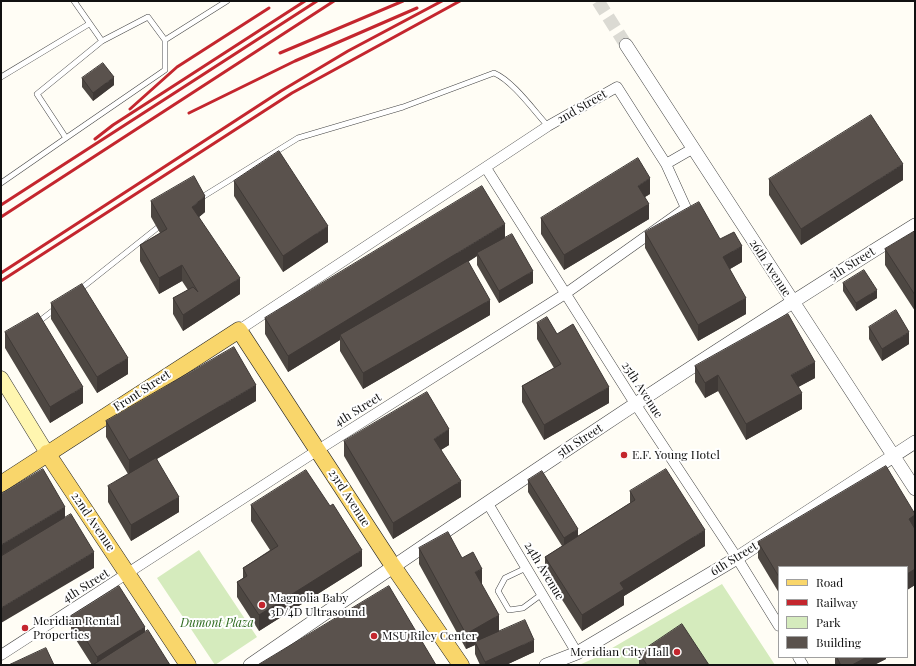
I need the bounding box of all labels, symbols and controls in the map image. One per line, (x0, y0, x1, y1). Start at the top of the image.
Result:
street label: 2nd Street (555, 87, 609, 127)
street label: 26th Avenue (746, 236, 794, 300)
street label: 5th Street (826, 244, 878, 284)
street label: 25th Avenue (618, 359, 666, 421)
street label: Front Street (111, 367, 173, 415)
street label: 4th Street (332, 390, 384, 430)
street label: 5th Street (554, 421, 606, 461)
place label: E.F. Young Hotel (632, 448, 720, 462)
marker: E.F. Young Hotel (619, 450, 629, 460)
street label: 23rd Avenue (325, 466, 373, 530)
street label: 22nd Avenue (68, 490, 118, 554)
street label: 24th Avenue (521, 539, 567, 603)
street label: 6th Street (708, 539, 760, 579)
street label: 4th Street (60, 566, 112, 606)
legend (778, 566, 908, 658)
text: Road (816, 574, 843, 590)
place label: Magnolia Baby 3D/4D Ultrasound (270, 591, 365, 619)
text: Railway (816, 594, 858, 610)
marker: Magnolia Baby 3D/4D Ultrasound (257, 600, 267, 610)
place label: Meridian Rental Properties (33, 614, 119, 642)
text: Park (816, 614, 841, 630)
park label: Dumont Plaza (180, 616, 254, 630)
marker: Meridian Rental Properties (20, 623, 30, 633)
place label: MSU Riley Center (382, 629, 477, 643)
marker: MSU Riley Center (369, 631, 379, 641)
text: Building (816, 634, 861, 650)
place label: Meridian City Hall (570, 645, 669, 659)
marker: Meridian City Hall (672, 647, 682, 657)

